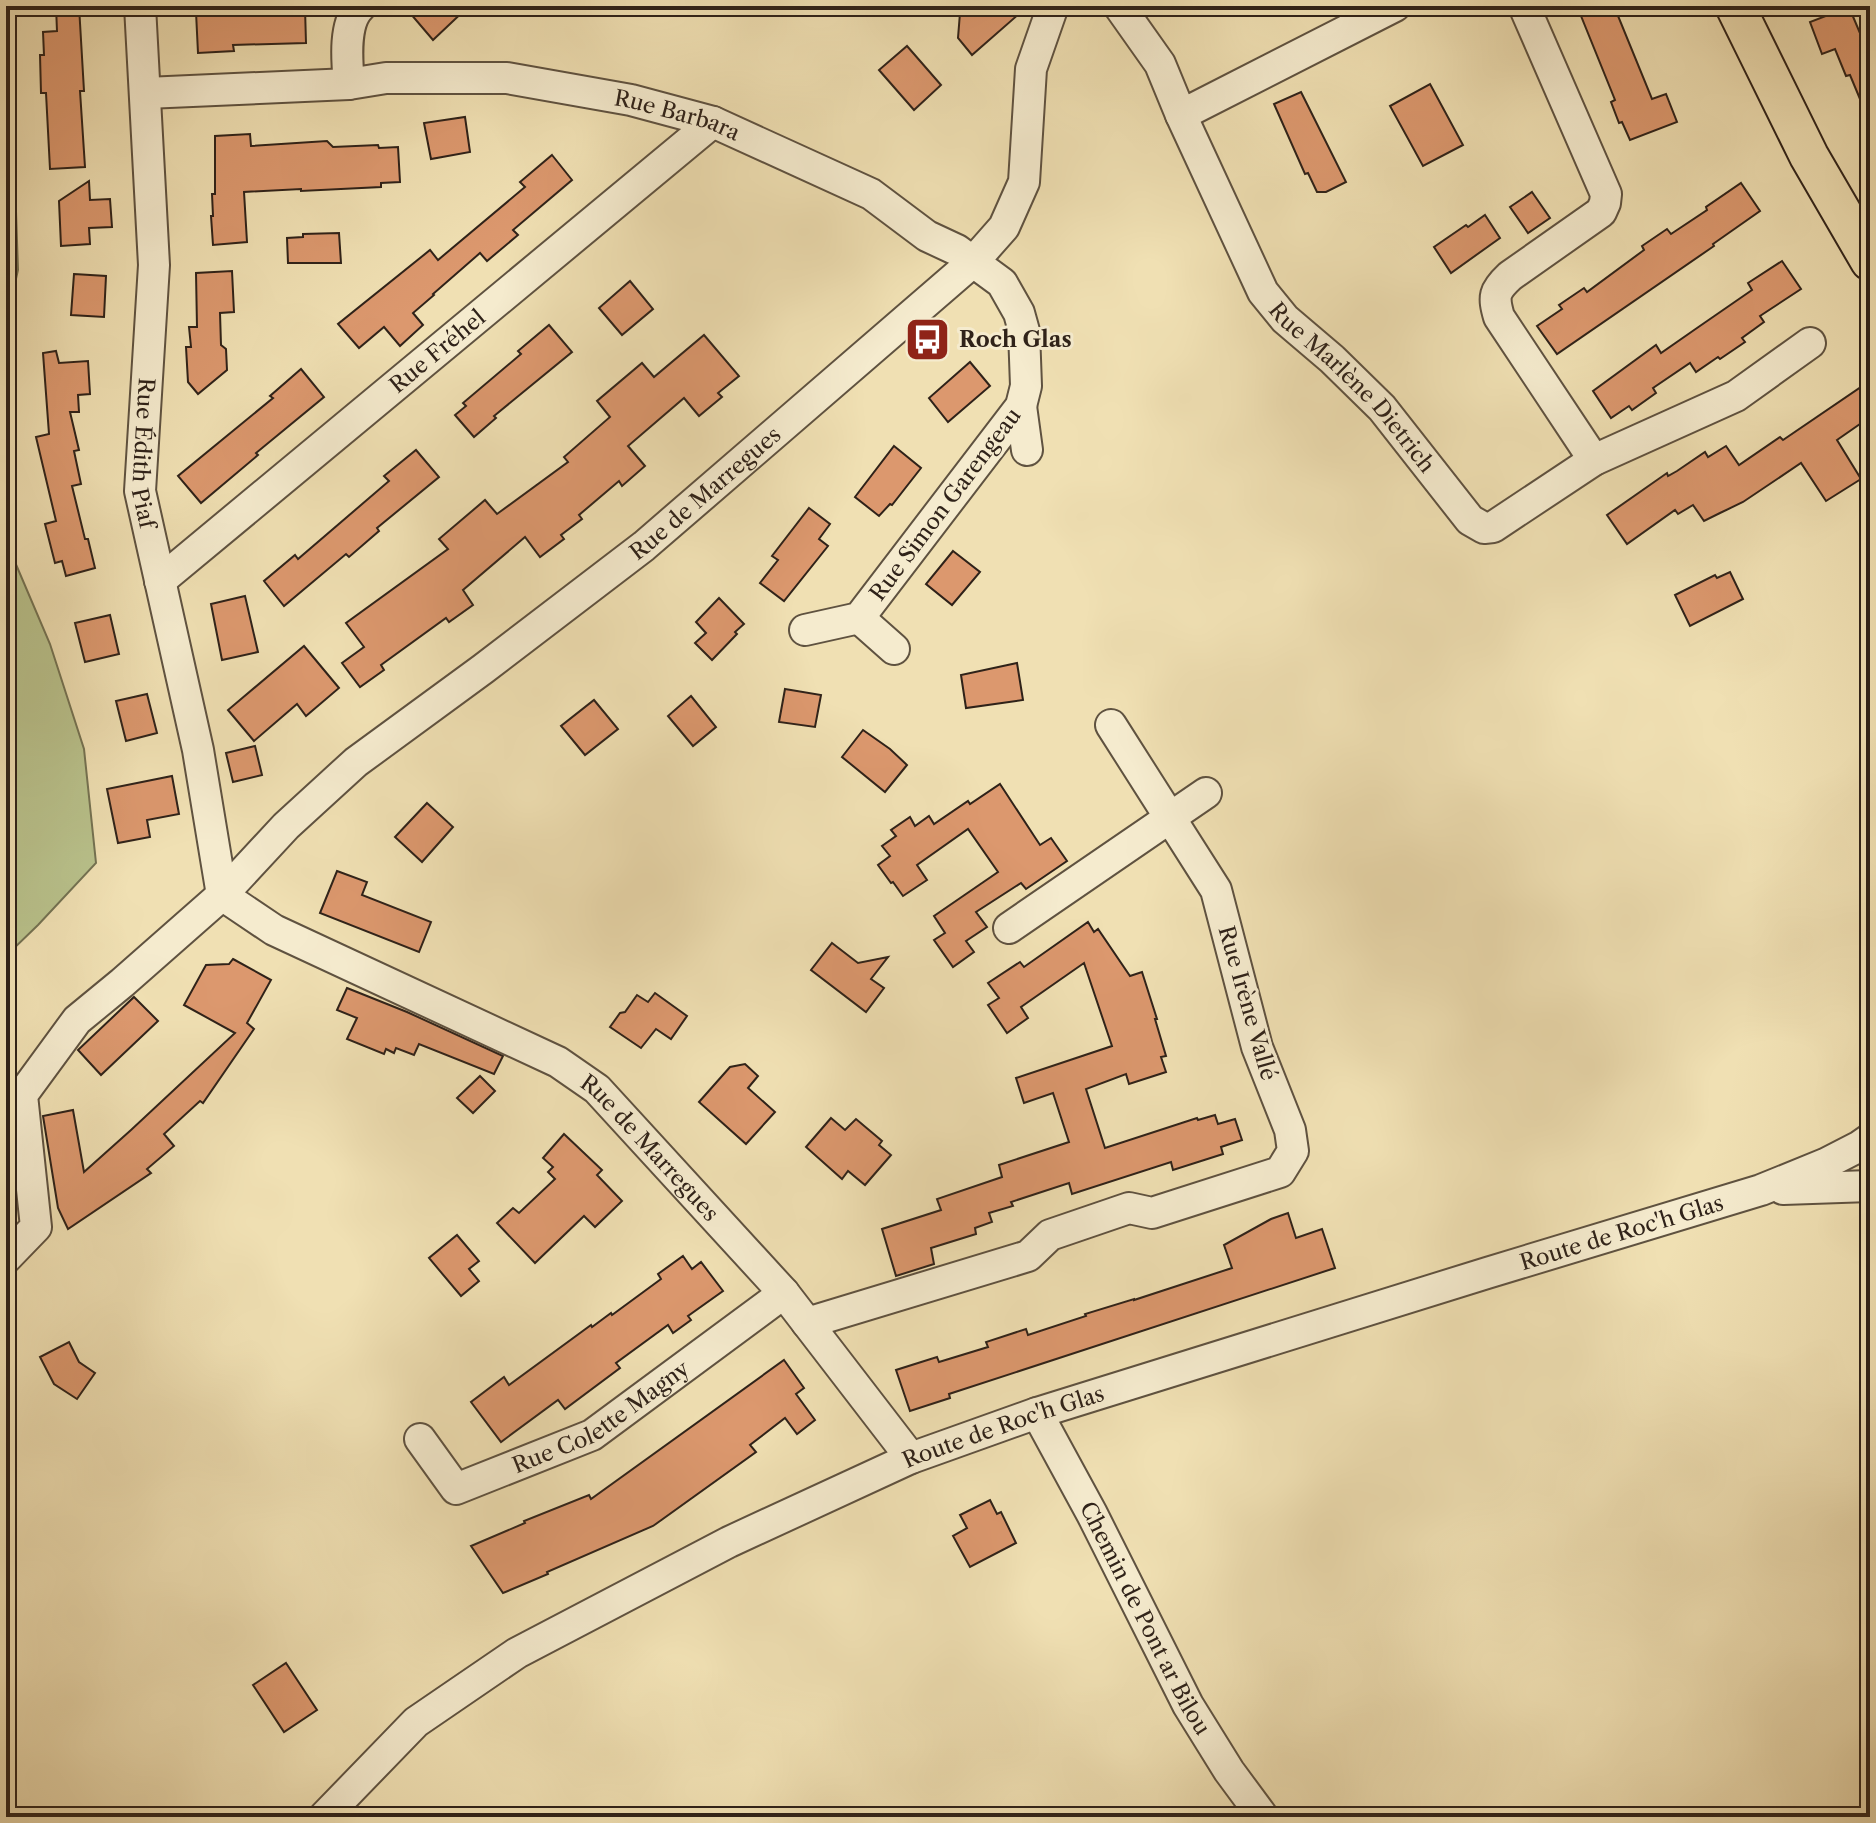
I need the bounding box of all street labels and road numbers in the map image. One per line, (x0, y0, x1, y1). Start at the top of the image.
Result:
street label: Rue Barbara (612, 84, 745, 147)
street label: Rue Marlène Dietrich (1263, 297, 1441, 478)
street label: Rue Fréhel (384, 304, 491, 399)
street label: Rue Édith Piaf (126, 377, 162, 534)
street label: Rue Simon Garengeau (864, 402, 1027, 606)
street label: Rue de Marregues (624, 421, 786, 566)
street label: Rue Irène Vallé (1213, 923, 1282, 1083)
street label: Rue de Marregues (575, 1069, 724, 1227)
street label: Route de Roc'h Glas (1517, 1189, 1727, 1276)
street label: Rue Colette Magny (508, 1355, 695, 1479)
street label: Route de Roc'h Glas (898, 1380, 1108, 1474)
street label: Chemin de Pont ar Bilou (1074, 1497, 1216, 1740)

